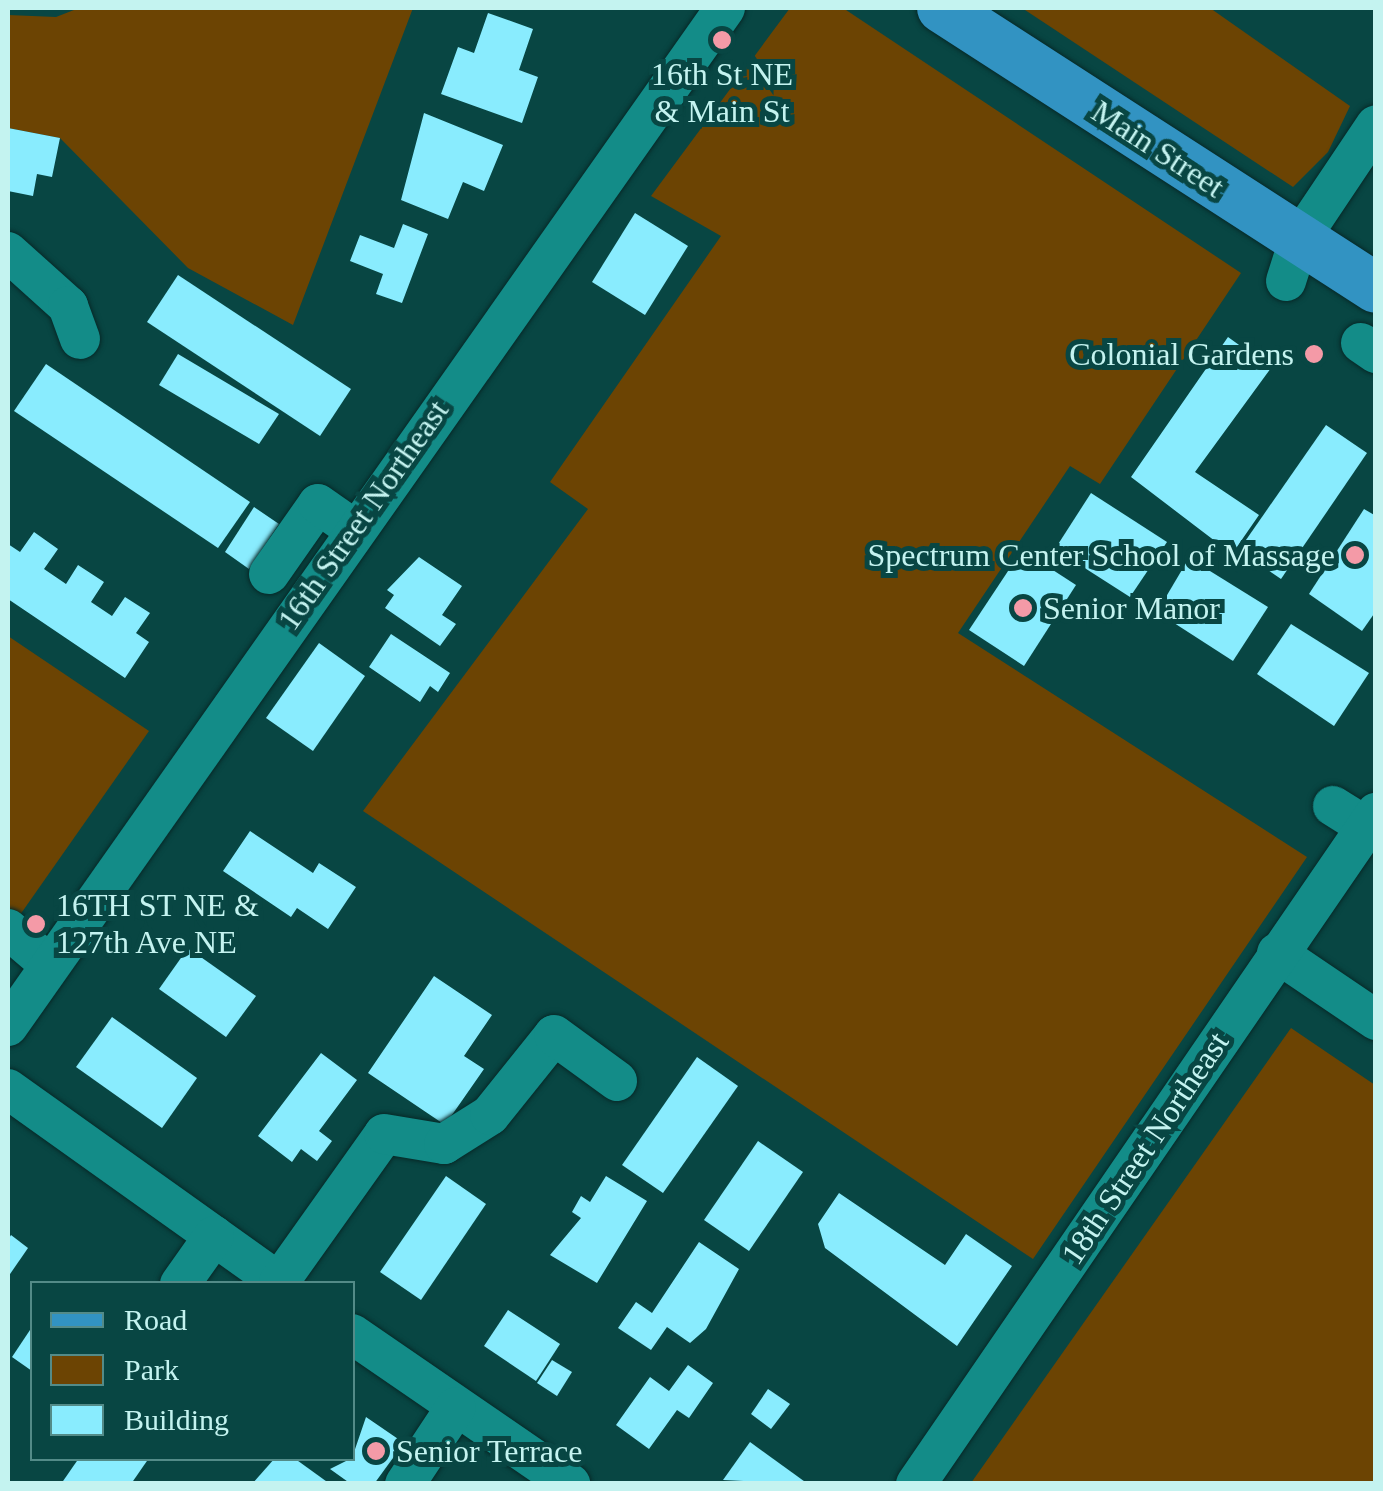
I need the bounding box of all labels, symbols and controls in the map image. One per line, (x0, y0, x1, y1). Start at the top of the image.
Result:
marker: 16th St NE & Main St (711, 29, 733, 51)
place label: 16th St NE & Main St (651, 56, 793, 131)
street label: Main Street (1085, 92, 1231, 206)
place label: Colonial Gardens (1069, 335, 1294, 373)
marker: Colonial Gardens (1303, 343, 1325, 365)
street label: 16th Street Northeast (269, 393, 457, 637)
place label: Spectrum Center School of Massage (868, 536, 1335, 574)
marker: Spectrum Center School of Massage (1344, 544, 1366, 566)
place label: Senior Manor (1043, 589, 1220, 627)
marker: Senior Manor (1012, 597, 1034, 619)
place label: 16TH ST NE & 127th Ave NE (56, 887, 260, 962)
marker: 16TH ST NE & 127th Ave NE (25, 913, 47, 935)
street label: 18th Street Northeast (1053, 1025, 1237, 1271)
legend (30, 1281, 355, 1461)
text: Road (124, 1303, 187, 1336)
text: Park (124, 1353, 179, 1386)
text: Building (124, 1403, 229, 1436)
place label: Senior Terrace (396, 1432, 583, 1470)
marker: Senior Terrace (365, 1440, 387, 1462)

